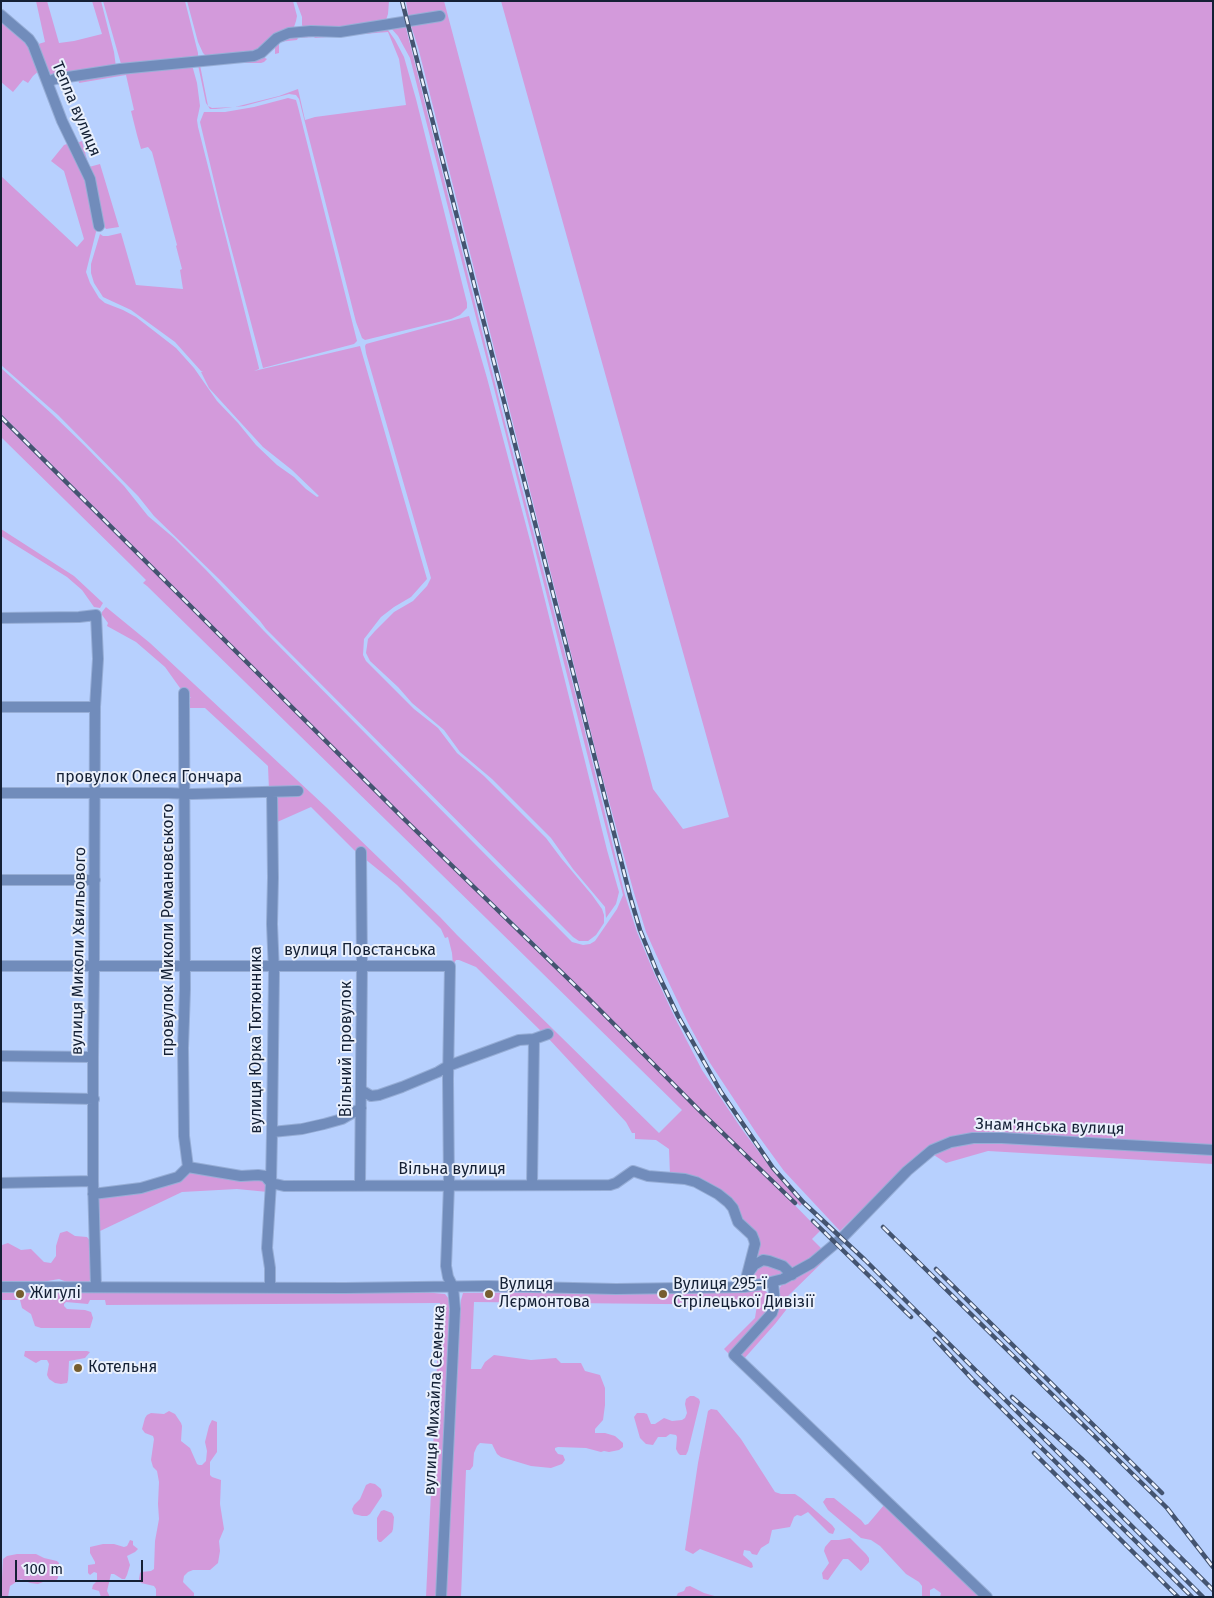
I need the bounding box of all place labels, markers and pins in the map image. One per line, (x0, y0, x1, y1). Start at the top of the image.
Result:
place label: Вулиця Лєрмонтова (499, 1275, 590, 1313)
place label: Вулиця 295-ї Стрілецької Дивізії (673, 1275, 814, 1313)
place label: Жигулі (30, 1284, 81, 1304)
marker: Жигулі (14, 1288, 26, 1300)
marker: Вулиця Лєрмонтова (483, 1288, 495, 1300)
marker: Вулиця 295-ї Стрілецької Дивізії (657, 1288, 669, 1300)
place label: Котельня (88, 1358, 157, 1378)
marker: Котельня (72, 1362, 84, 1374)

